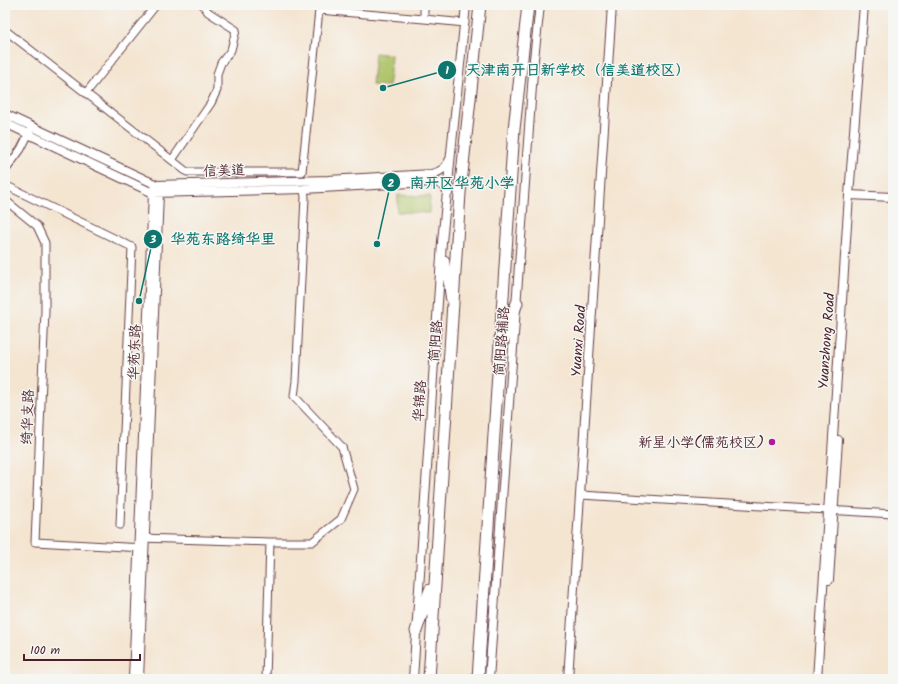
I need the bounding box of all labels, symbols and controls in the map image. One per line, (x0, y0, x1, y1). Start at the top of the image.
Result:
callout: 天津南开日新学校（信美道校区） (437, 56, 698, 83)
text: 天津南开日新学校（信美道校区） (465, 59, 691, 83)
text: 1 (445, 61, 449, 80)
street label: 信美道 (203, 159, 245, 183)
callout: 南开区华苑小学 (381, 169, 522, 196)
text: 南开区华苑小学 (409, 172, 515, 196)
text: 2 (388, 174, 395, 193)
callout: 华苑东路绮华里 (143, 226, 284, 253)
text: 华苑东路绮华里 (170, 228, 276, 252)
text: 3 (149, 230, 157, 249)
street label: Yuanzhong Road (813, 291, 841, 390)
street label: Yuanxi Road (566, 303, 593, 378)
street label: 简阳路辅路 (489, 305, 515, 377)
street label: 简阳路 (424, 319, 448, 363)
street label: 华苑东路 (123, 324, 147, 380)
street label: 华锦路 (408, 379, 432, 423)
street label: 绮华支路 (16, 389, 40, 445)
place label: 新星小学(儒苑校区) (638, 432, 764, 454)
marker: 新星小学(儒苑校区) (767, 437, 777, 447)
scale bar (24, 636, 140, 662)
text: 100 m (30, 641, 61, 660)

